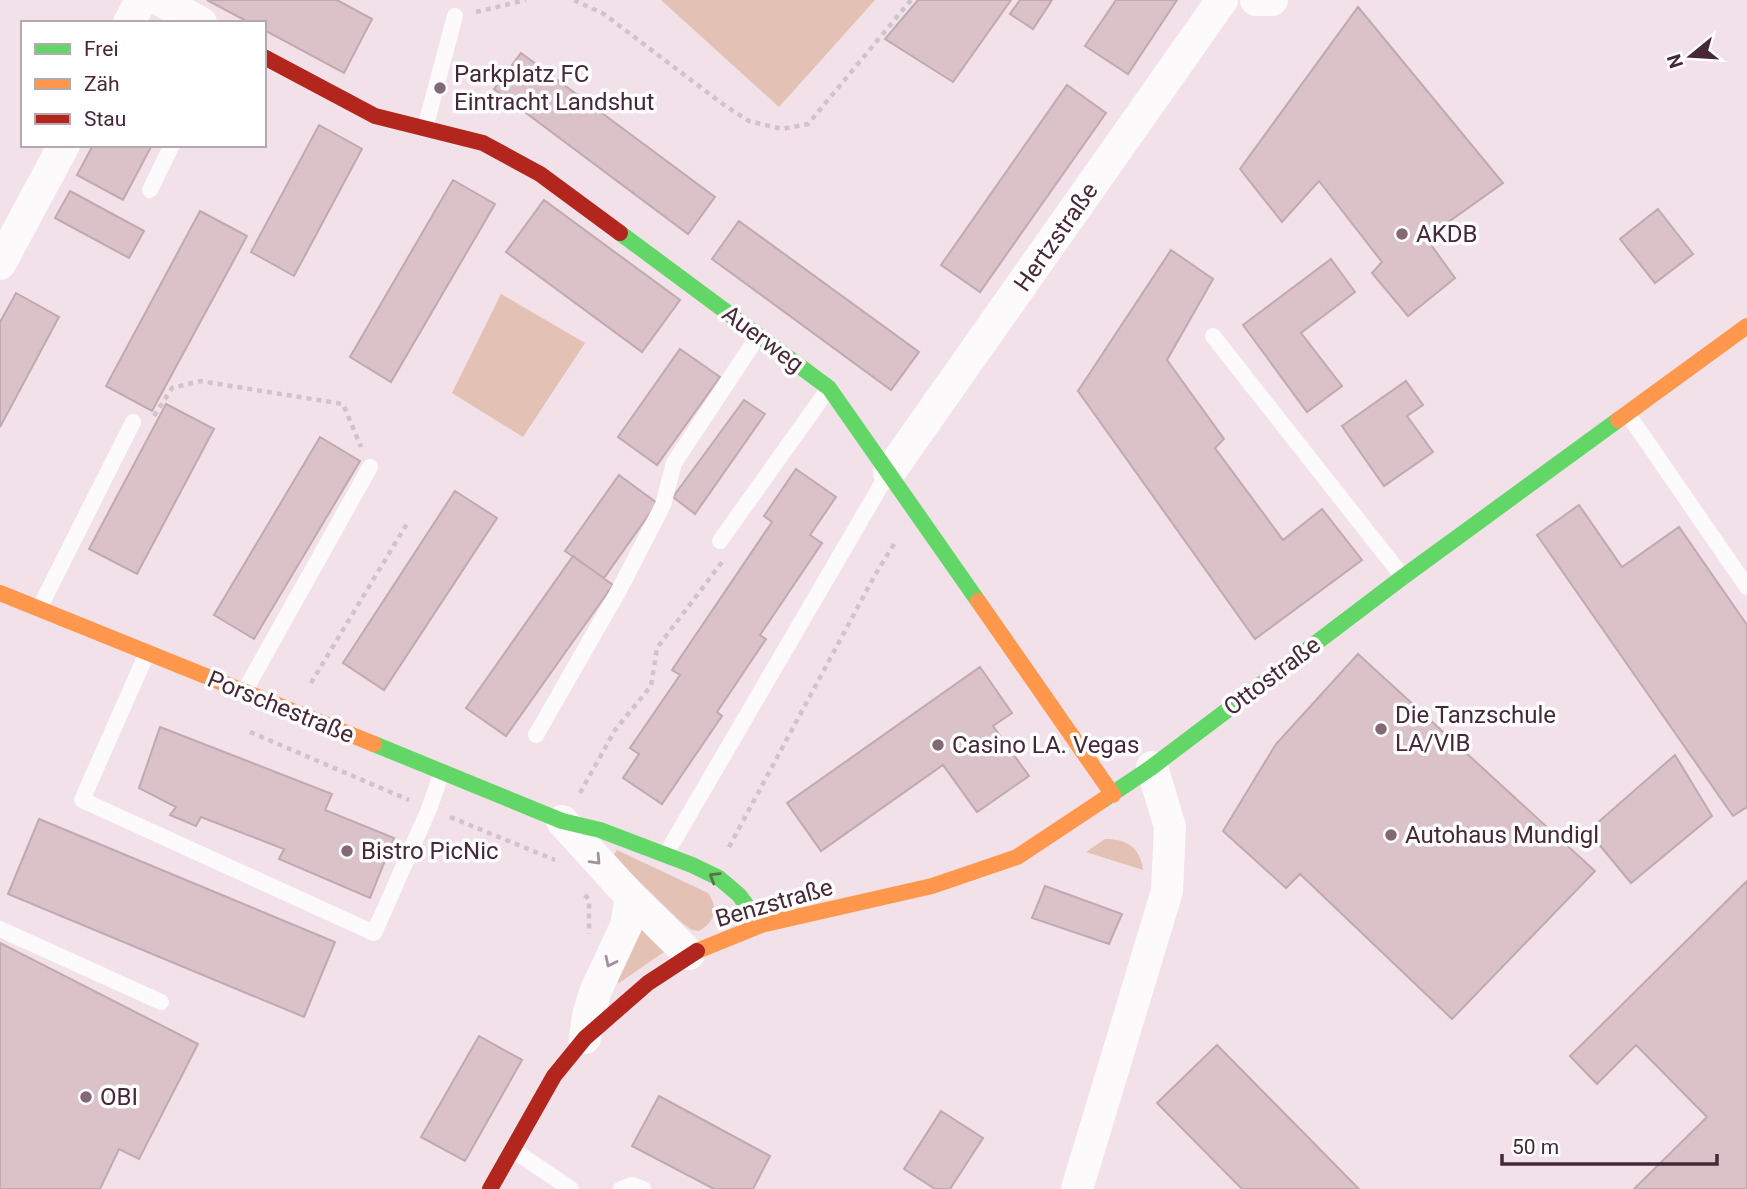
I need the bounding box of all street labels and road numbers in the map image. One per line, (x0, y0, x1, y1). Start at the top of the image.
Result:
street label: Hertzstraße (1008, 177, 1104, 297)
street label: Auerweg (717, 300, 809, 378)
street label: Ottostraße (1218, 631, 1326, 721)
street label: Porschestraße (204, 665, 358, 749)
street label: Benzstraße (712, 873, 836, 933)

